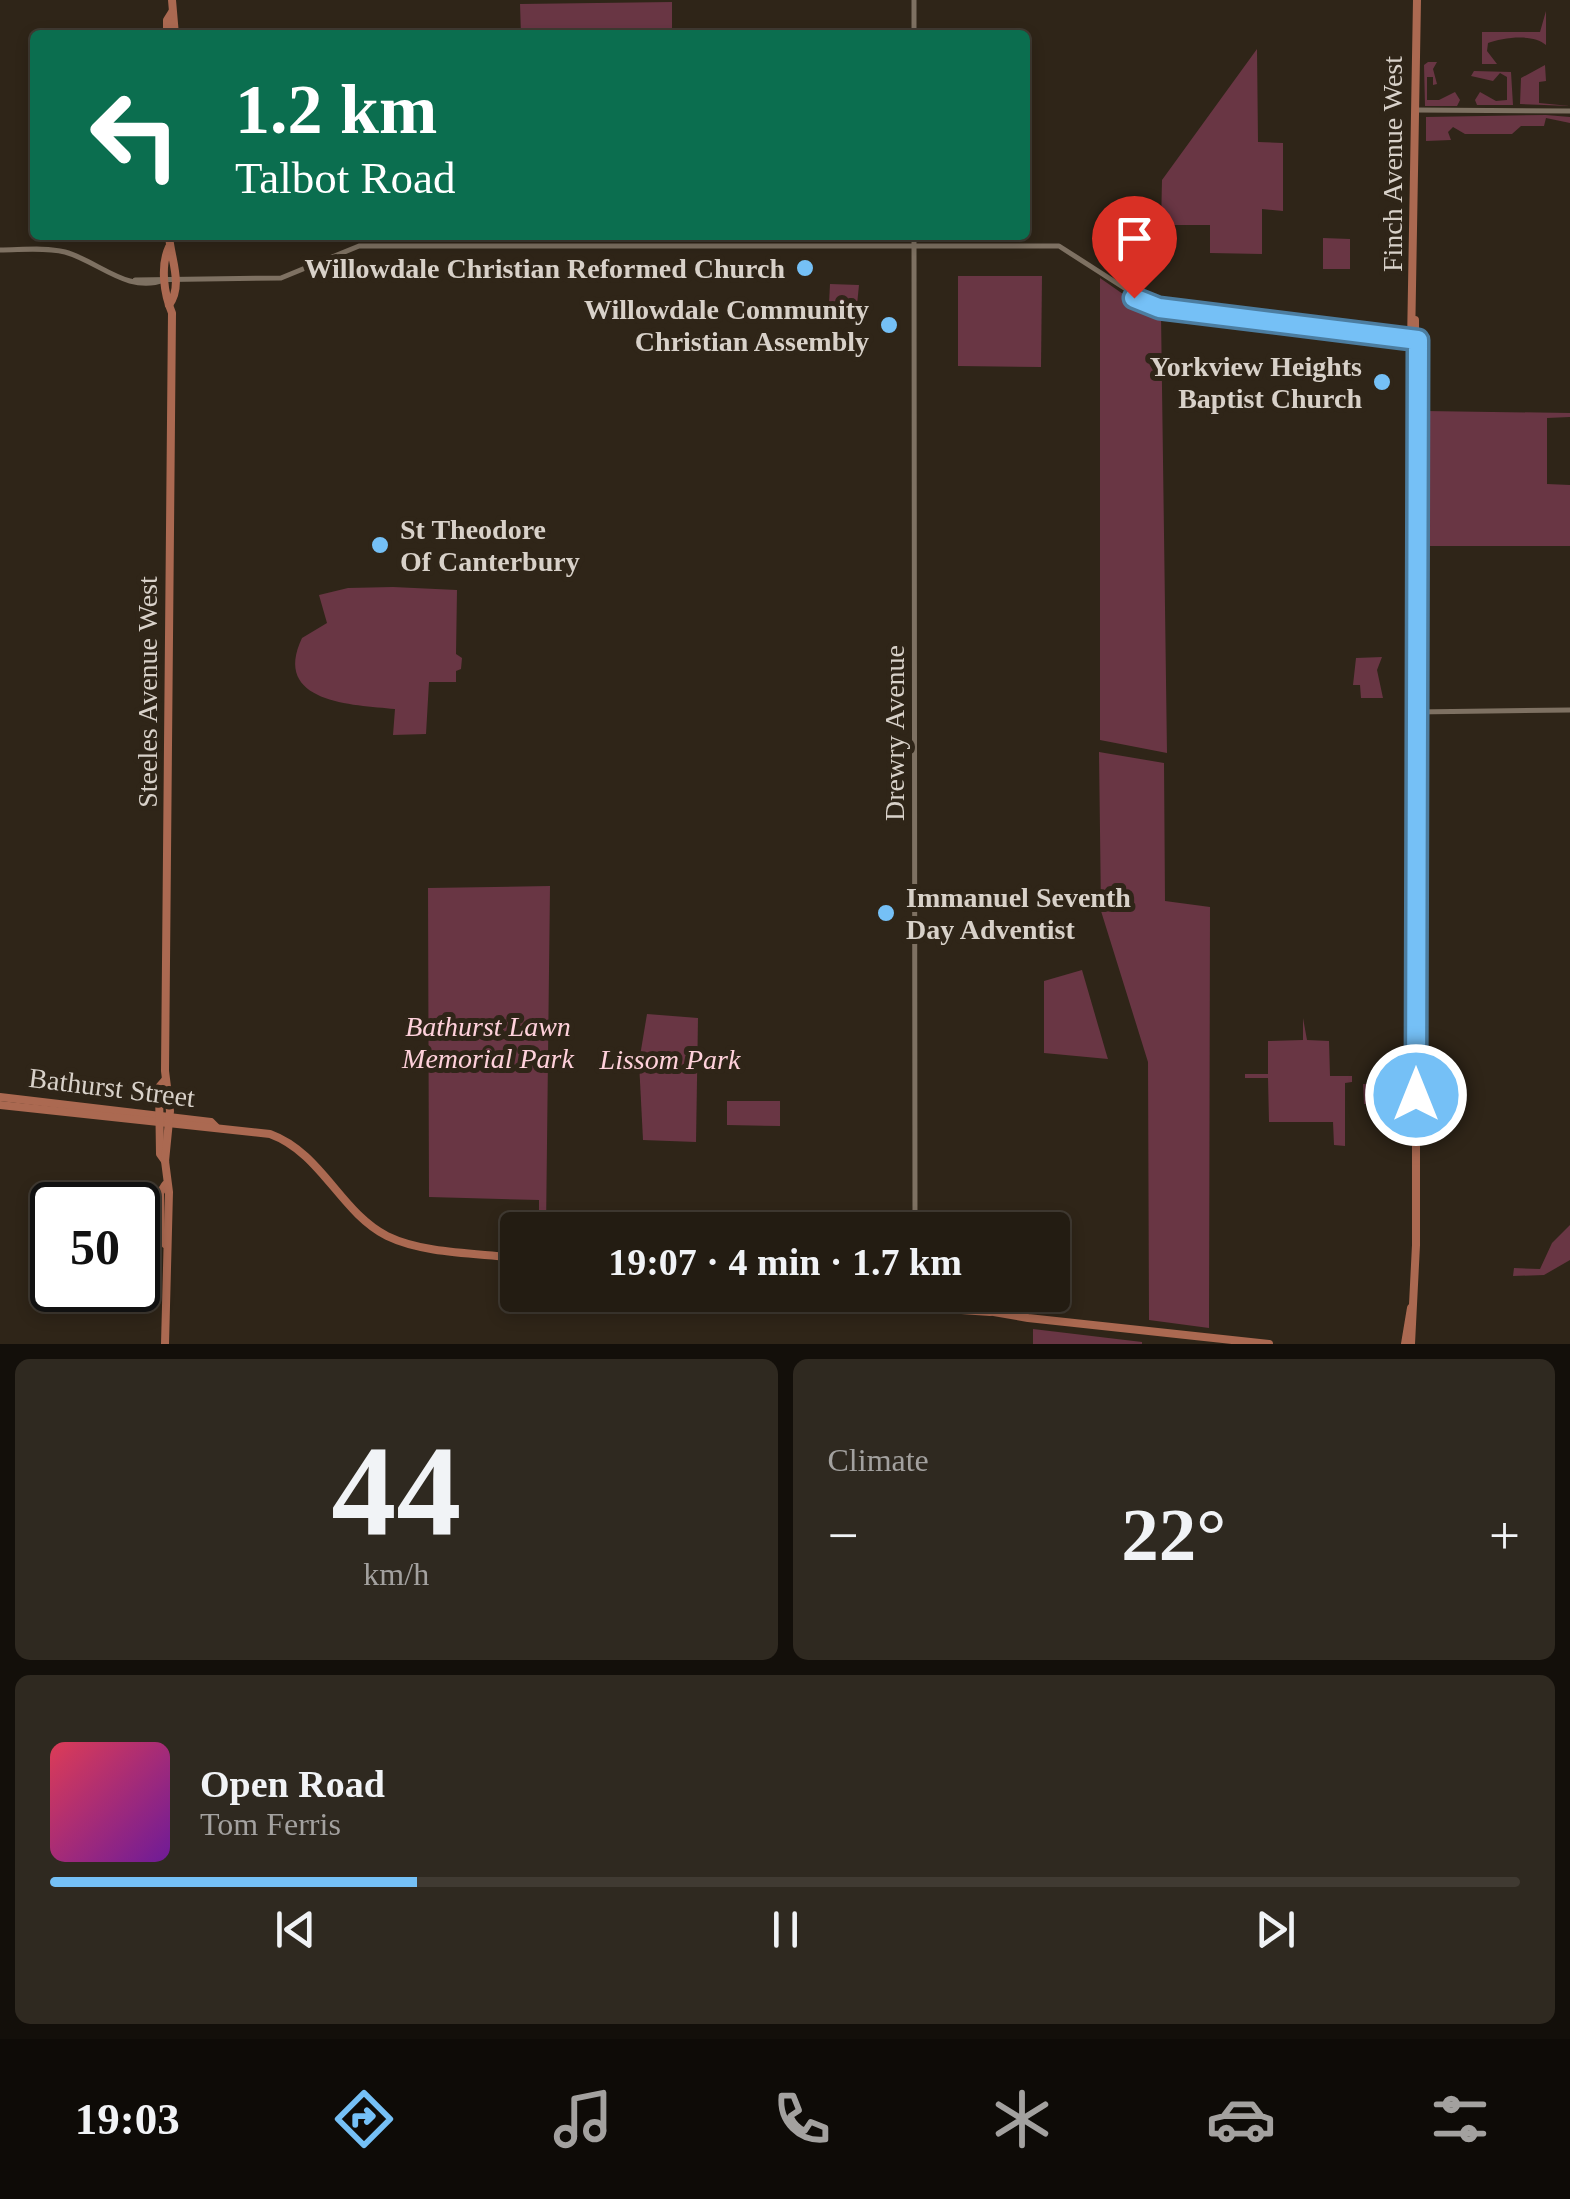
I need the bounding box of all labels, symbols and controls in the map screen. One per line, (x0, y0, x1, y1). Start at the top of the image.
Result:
street label: Finch Avenue West (1377, 56, 1408, 272)
icon: left (70, 70, 200, 200)
text: 1.2 km (235, 71, 437, 148)
text: Talbot Road (235, 153, 456, 203)
pin (1092, 196, 1177, 299)
icon: arrive (1107, 211, 1162, 266)
place label: Willowdale Christian Reformed Church (305, 253, 785, 284)
marker: Willowdale Christian Reformed Church (794, 257, 816, 279)
place label: Willowdale Community Christian Assembly (584, 294, 869, 357)
marker: Willowdale Community Christian Assembly (878, 314, 900, 336)
place label: Yorkview Heights Baptist Church (1150, 351, 1362, 414)
marker: Yorkview Heights Baptist Church (1371, 371, 1393, 393)
place label: St Theodore Of Canterbury (400, 514, 580, 577)
marker: St Theodore Of Canterbury (369, 534, 391, 556)
street label: Steeles Avenue West (132, 576, 163, 808)
street label: Drewry Avenue (879, 645, 910, 821)
place label: Immanuel Seventh Day Adventist (906, 882, 1131, 945)
marker: Immanuel Seventh Day Adventist (875, 902, 897, 924)
park label: Bathurst Lawn Memorial Park (401, 1011, 574, 1074)
position arrow (1364, 1043, 1468, 1147)
park label: Lissom Park (599, 1044, 741, 1075)
street label: Bathurst Street (27, 1062, 197, 1113)
speed limit sign: 50 (30, 1182, 160, 1312)
text: 19:07 · 4 min · 1.7 km (608, 1241, 962, 1283)
text: 44 (331, 1419, 461, 1563)
text: Climate (828, 1442, 929, 1478)
text: 22° (1121, 1493, 1226, 1576)
text: − (828, 1505, 859, 1566)
text: + (1489, 1505, 1520, 1566)
text: km/h (363, 1556, 429, 1592)
text: Open Road (200, 1763, 385, 1805)
text: Tom Ferris (200, 1806, 341, 1842)
icon: previous (268, 1902, 323, 1957)
icon: pause (758, 1902, 813, 1957)
icon: next (1248, 1902, 1303, 1957)
icon: directions (329, 2084, 399, 2154)
icon: music (548, 2084, 618, 2154)
icon: phone (767, 2084, 837, 2154)
icon: climate (987, 2084, 1057, 2154)
icon: car (1206, 2084, 1276, 2154)
icon: filters (1425, 2084, 1495, 2154)
text: 19:03 (75, 2094, 180, 2144)

